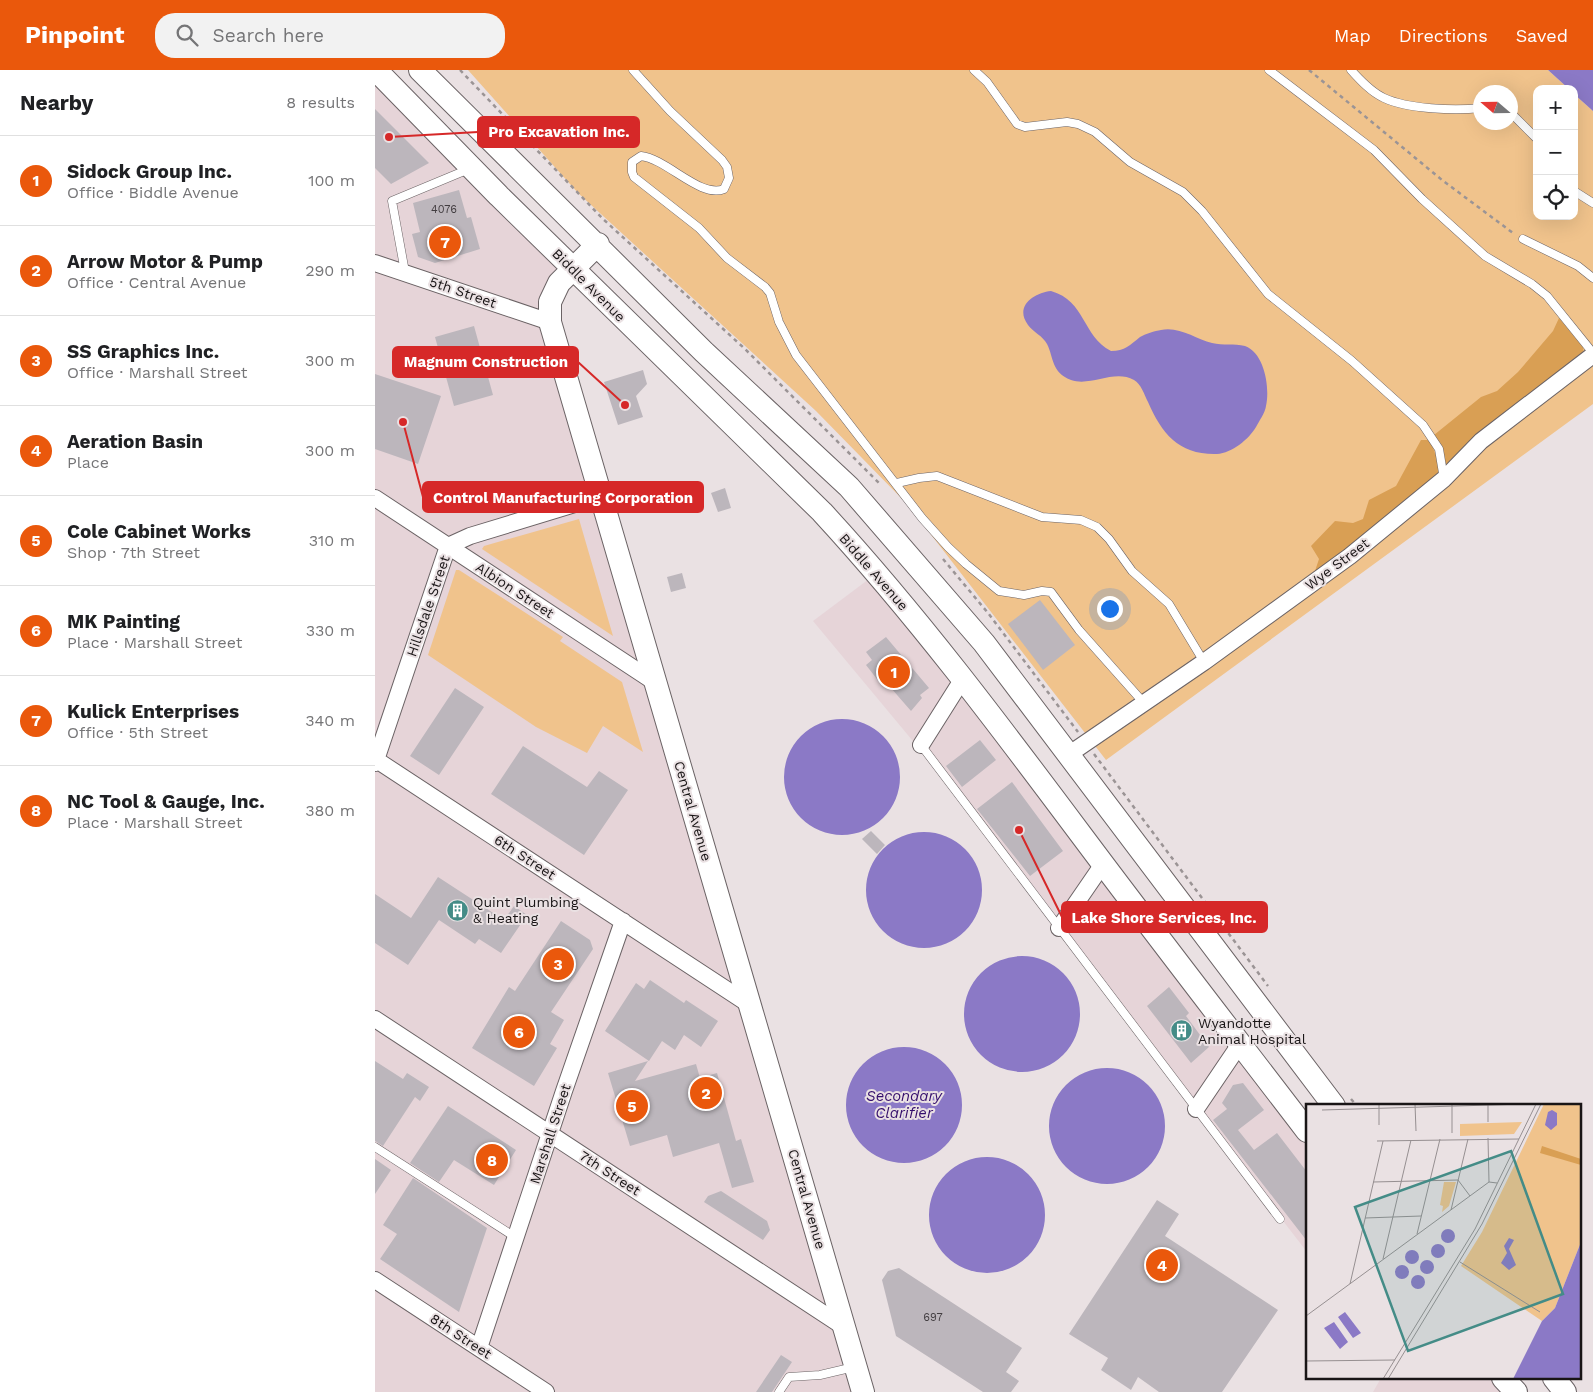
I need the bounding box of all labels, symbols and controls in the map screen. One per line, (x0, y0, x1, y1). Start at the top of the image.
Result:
search box (155, 13, 505, 58)
text: Pinpoint (25, 21, 125, 49)
icon: search (173, 21, 201, 49)
text: Search here (213, 24, 324, 47)
text: Map (1334, 25, 1371, 46)
text: Directions (1399, 25, 1488, 46)
text: Saved (1516, 25, 1568, 46)
north arrow (1473, 85, 1518, 130)
map controls (1533, 85, 1578, 220)
button: + (1533, 85, 1578, 130)
text: Nearby (20, 90, 93, 115)
text: 8 results (286, 93, 355, 112)
callout: Pro Excavation Inc. (478, 117, 639, 147)
text: Pro Excavation Inc. (488, 123, 630, 141)
button: − (1533, 130, 1578, 175)
text: Sidock Group Inc. (67, 160, 232, 183)
text: 1 (33, 171, 39, 190)
text: 100 m (308, 171, 355, 190)
button: locate (1533, 175, 1578, 220)
text: Office · Biddle Avenue (67, 183, 239, 202)
house number: 4076 (431, 203, 457, 216)
pin: 7 (429, 223, 461, 261)
street label: Biddle Avenue (549, 245, 629, 325)
text: Arrow Motor & Pump (67, 250, 263, 273)
text: 2 (31, 261, 41, 280)
text: 290 m (305, 261, 355, 280)
text: Office · Central Avenue (67, 273, 246, 292)
street label: 5th Street (427, 273, 499, 311)
text: SS Graphics Inc. (67, 340, 219, 363)
callout: Magnum Construction (393, 347, 578, 377)
text: 3 (31, 351, 41, 370)
text: 300 m (305, 351, 355, 370)
text: Magnum Construction (404, 353, 568, 371)
text: Office · Marshall Street (67, 363, 248, 382)
text: Aeration Basin (67, 430, 203, 453)
text: 4 (31, 441, 41, 460)
text: 300 m (305, 441, 355, 460)
text: Place (67, 453, 109, 472)
callout: Control Manufacturing Corporation (423, 482, 703, 512)
text: Control Manufacturing Corporation (433, 489, 693, 507)
text: Cole Cabinet Works (67, 520, 251, 543)
street label: Biddle Avenue (836, 530, 912, 614)
text: 5 (31, 531, 41, 550)
text: 310 m (309, 531, 355, 550)
street label: Wye Street (1302, 535, 1372, 593)
text: Shop · 7th Street (67, 543, 200, 562)
street label: Hillsdale Street (403, 553, 453, 659)
street label: Albion Street (473, 559, 557, 621)
your location (1097, 596, 1123, 622)
text: MK Painting (67, 610, 180, 633)
text: 6 (31, 621, 41, 640)
text: 330 m (306, 621, 355, 640)
text: Place · Marshall Street (67, 633, 243, 652)
pin: 1 (878, 653, 910, 691)
text: Kulick Enterprises (67, 700, 239, 723)
text: 7 (31, 711, 41, 730)
text: 340 m (305, 711, 355, 730)
text: Office · 5th Street (67, 723, 208, 742)
street label: Central Avenue (671, 759, 715, 863)
text: NC Tool & Gauge, Inc. (67, 790, 265, 813)
text: 8 (31, 801, 41, 820)
text: 380 m (305, 801, 355, 820)
text: Place · Marshall Street (67, 813, 243, 832)
street label: 6th Street (491, 831, 559, 883)
place label: Quint Plumbing & Heating (473, 894, 579, 926)
building icon: Quint Plumbing & Heating (445, 898, 469, 922)
callout: Lake Shore Services, Inc. (1062, 902, 1267, 932)
text: Lake Shore Services, Inc. (1071, 909, 1257, 927)
pin: 3 (542, 945, 574, 983)
pin: 6 (503, 1013, 535, 1051)
place label: Wyandotte Animal Hospital (1198, 1015, 1307, 1047)
building icon: Wyandotte Animal Hospital (1170, 1019, 1194, 1043)
pin: 2 (690, 1074, 722, 1112)
street label: Marshall Street (526, 1082, 574, 1186)
pin: 5 (616, 1087, 648, 1125)
water label: Secondary Clarifier (866, 1087, 943, 1122)
inset map (1306, 1104, 1581, 1380)
pin: 8 (476, 1141, 508, 1179)
street label: 7th Street (577, 1147, 644, 1199)
street label: Central Avenue (785, 1147, 829, 1251)
pin: 4 (1146, 1246, 1178, 1284)
street label: 8th Street (427, 1310, 495, 1362)
house number: 697 (923, 1311, 943, 1324)

